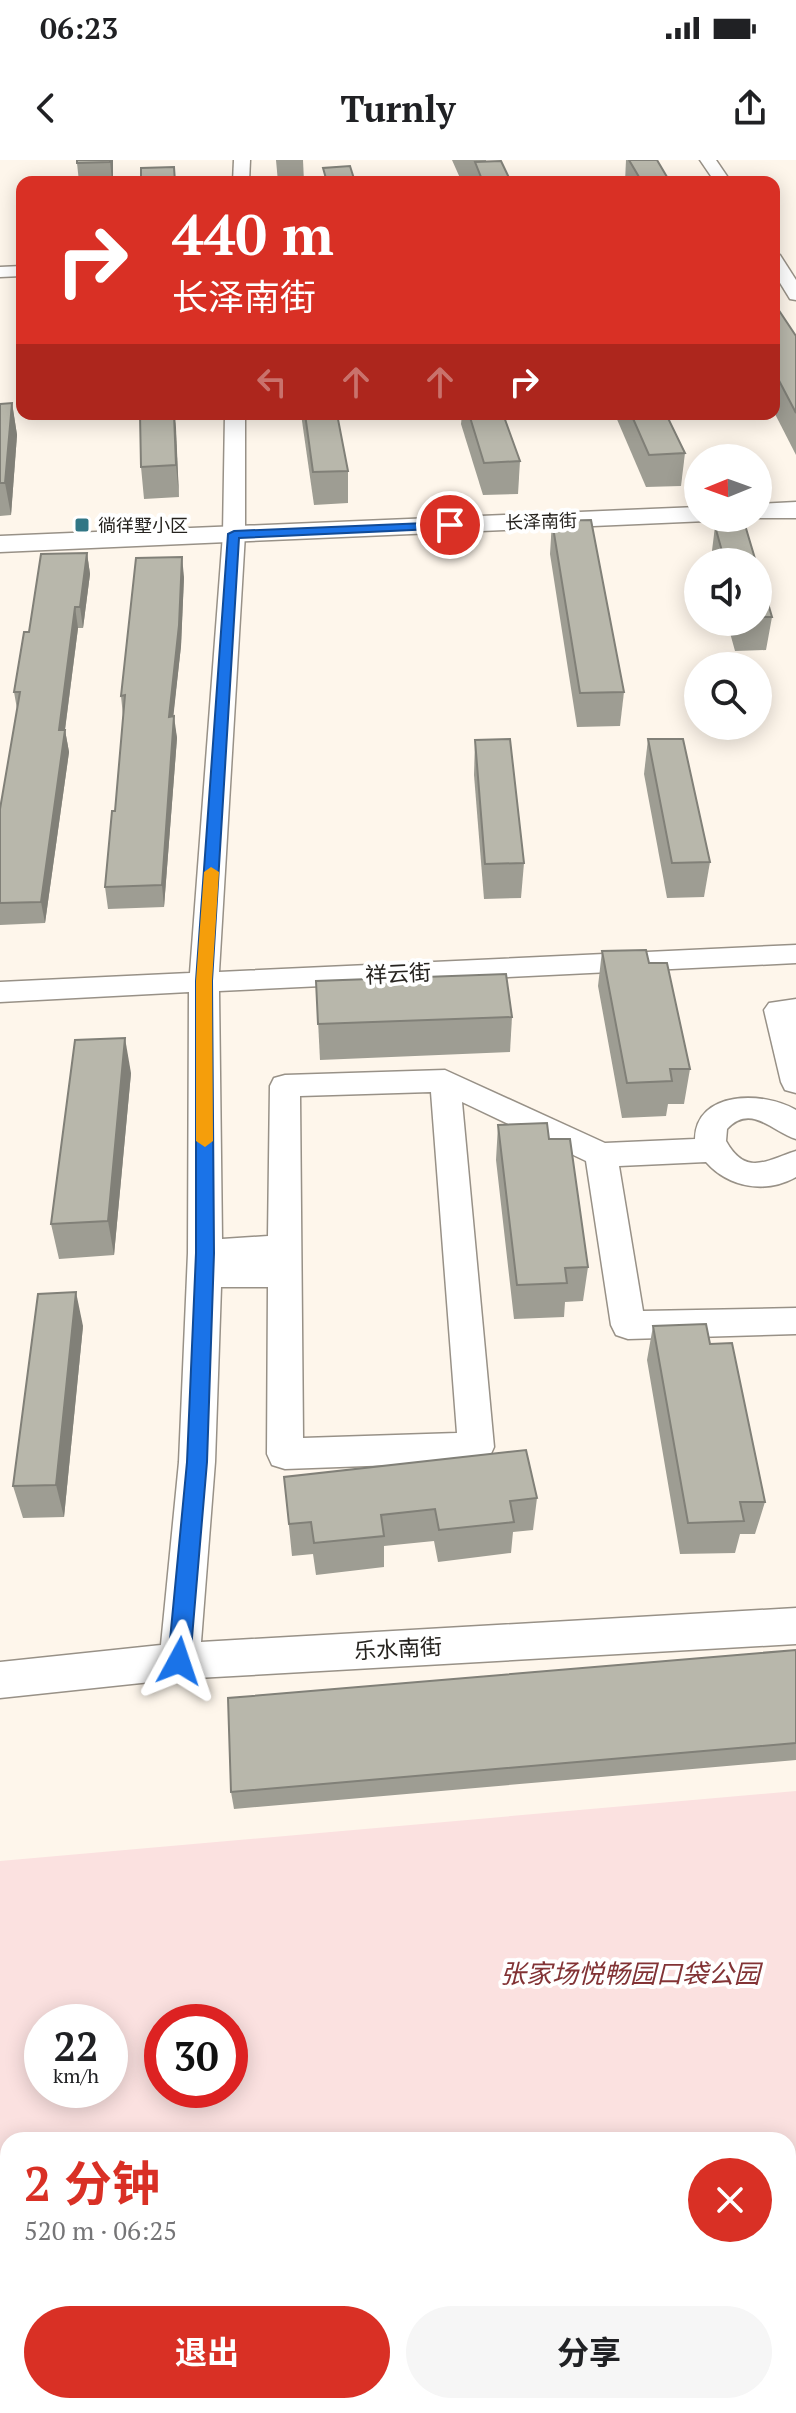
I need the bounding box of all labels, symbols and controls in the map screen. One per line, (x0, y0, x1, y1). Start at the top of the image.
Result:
text: 06:23 (40, 8, 118, 48)
text: Turnly (341, 85, 455, 132)
icon: back (24, 86, 68, 130)
icon: share (728, 86, 772, 130)
text: 440 m (172, 197, 334, 271)
icon: right (40, 208, 144, 312)
text: 长泽南街 (172, 273, 316, 320)
icon: left (250, 360, 294, 404)
icon: ahead (334, 360, 378, 404)
icon: ahead (418, 360, 462, 404)
icon: right (502, 360, 546, 404)
north arrow (684, 444, 772, 532)
map controls (684, 444, 772, 740)
pin (416, 491, 484, 559)
icon: arrive (428, 503, 472, 547)
street label: 长泽南街 (505, 508, 577, 534)
place label: 徜徉墅小区 (98, 513, 188, 537)
marker: 徜徉墅小区 (73, 516, 91, 534)
button: sound (684, 548, 772, 636)
button: search (684, 652, 772, 740)
street label: 祥云街 (364, 957, 432, 989)
position arrow (137, 1619, 221, 1703)
street label: 乐水南街 (353, 1631, 443, 1665)
park label: 张家场悦畅园口袋公园 (500, 1956, 764, 1990)
speed limit sign: 30 (144, 2004, 248, 2108)
text: 22 (53, 2019, 99, 2072)
text: km/h (53, 2062, 99, 2089)
text: 2 分钟 (24, 2151, 160, 2215)
button: close (688, 2158, 772, 2242)
text: 520 m · 06:25 (24, 2213, 177, 2247)
button: 退出 (24, 2306, 390, 2398)
button: 分享 (406, 2306, 772, 2398)

